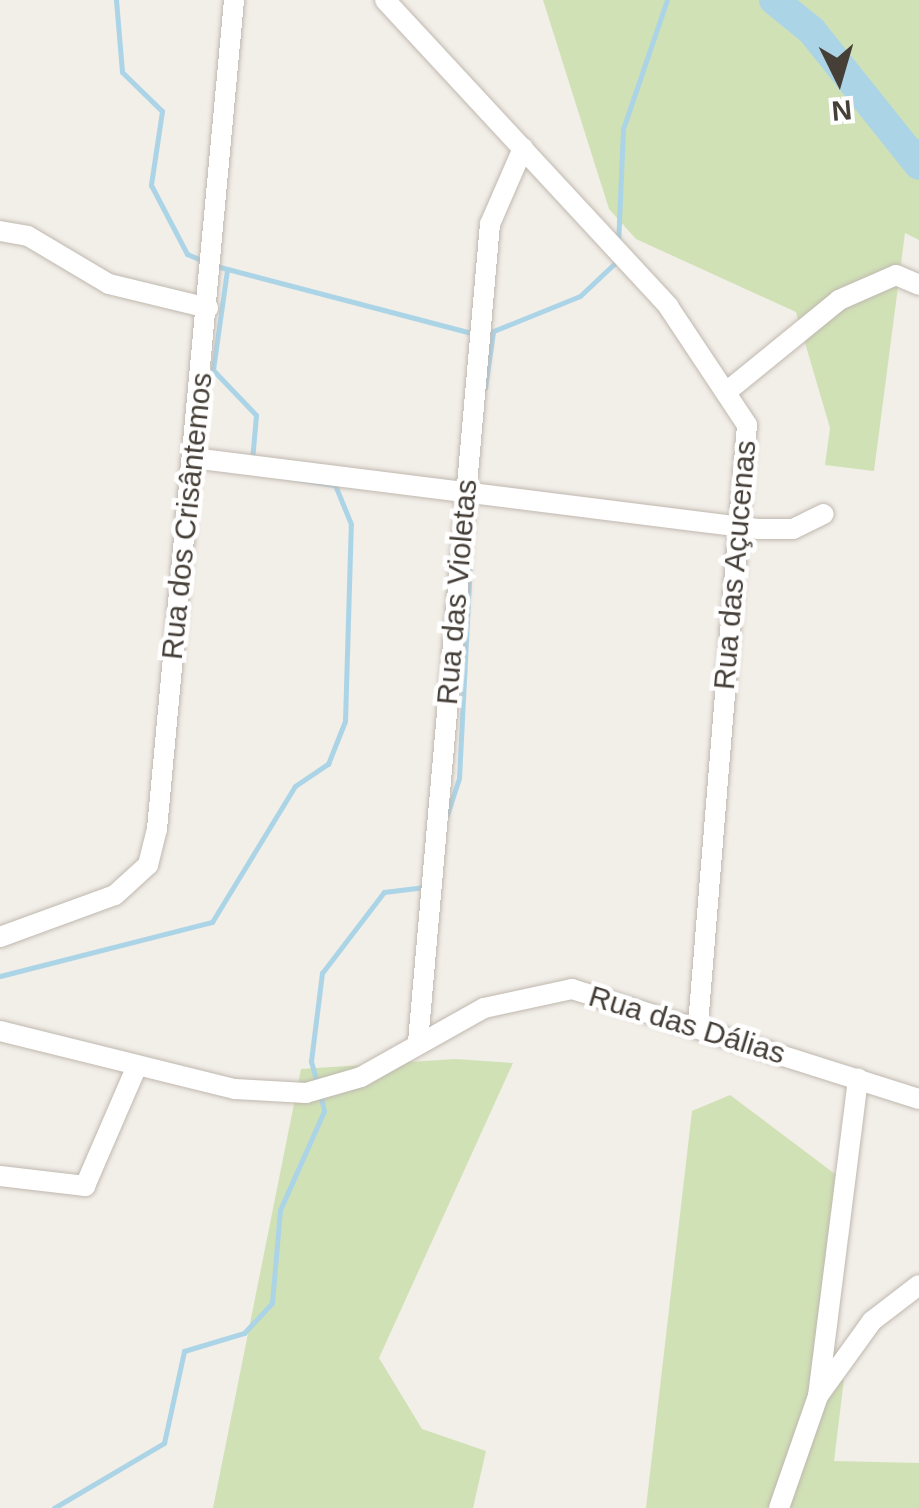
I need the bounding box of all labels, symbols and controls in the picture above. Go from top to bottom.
north arrow [789,30,889,130]
text: N [830,94,853,127]
street label: Rua dos Crisântemos [154,371,220,661]
street label: Rua das Açucenas [706,438,764,692]
street label: Rua das Violetas [429,478,485,706]
street label: Rua das Dálias [584,978,790,1072]

